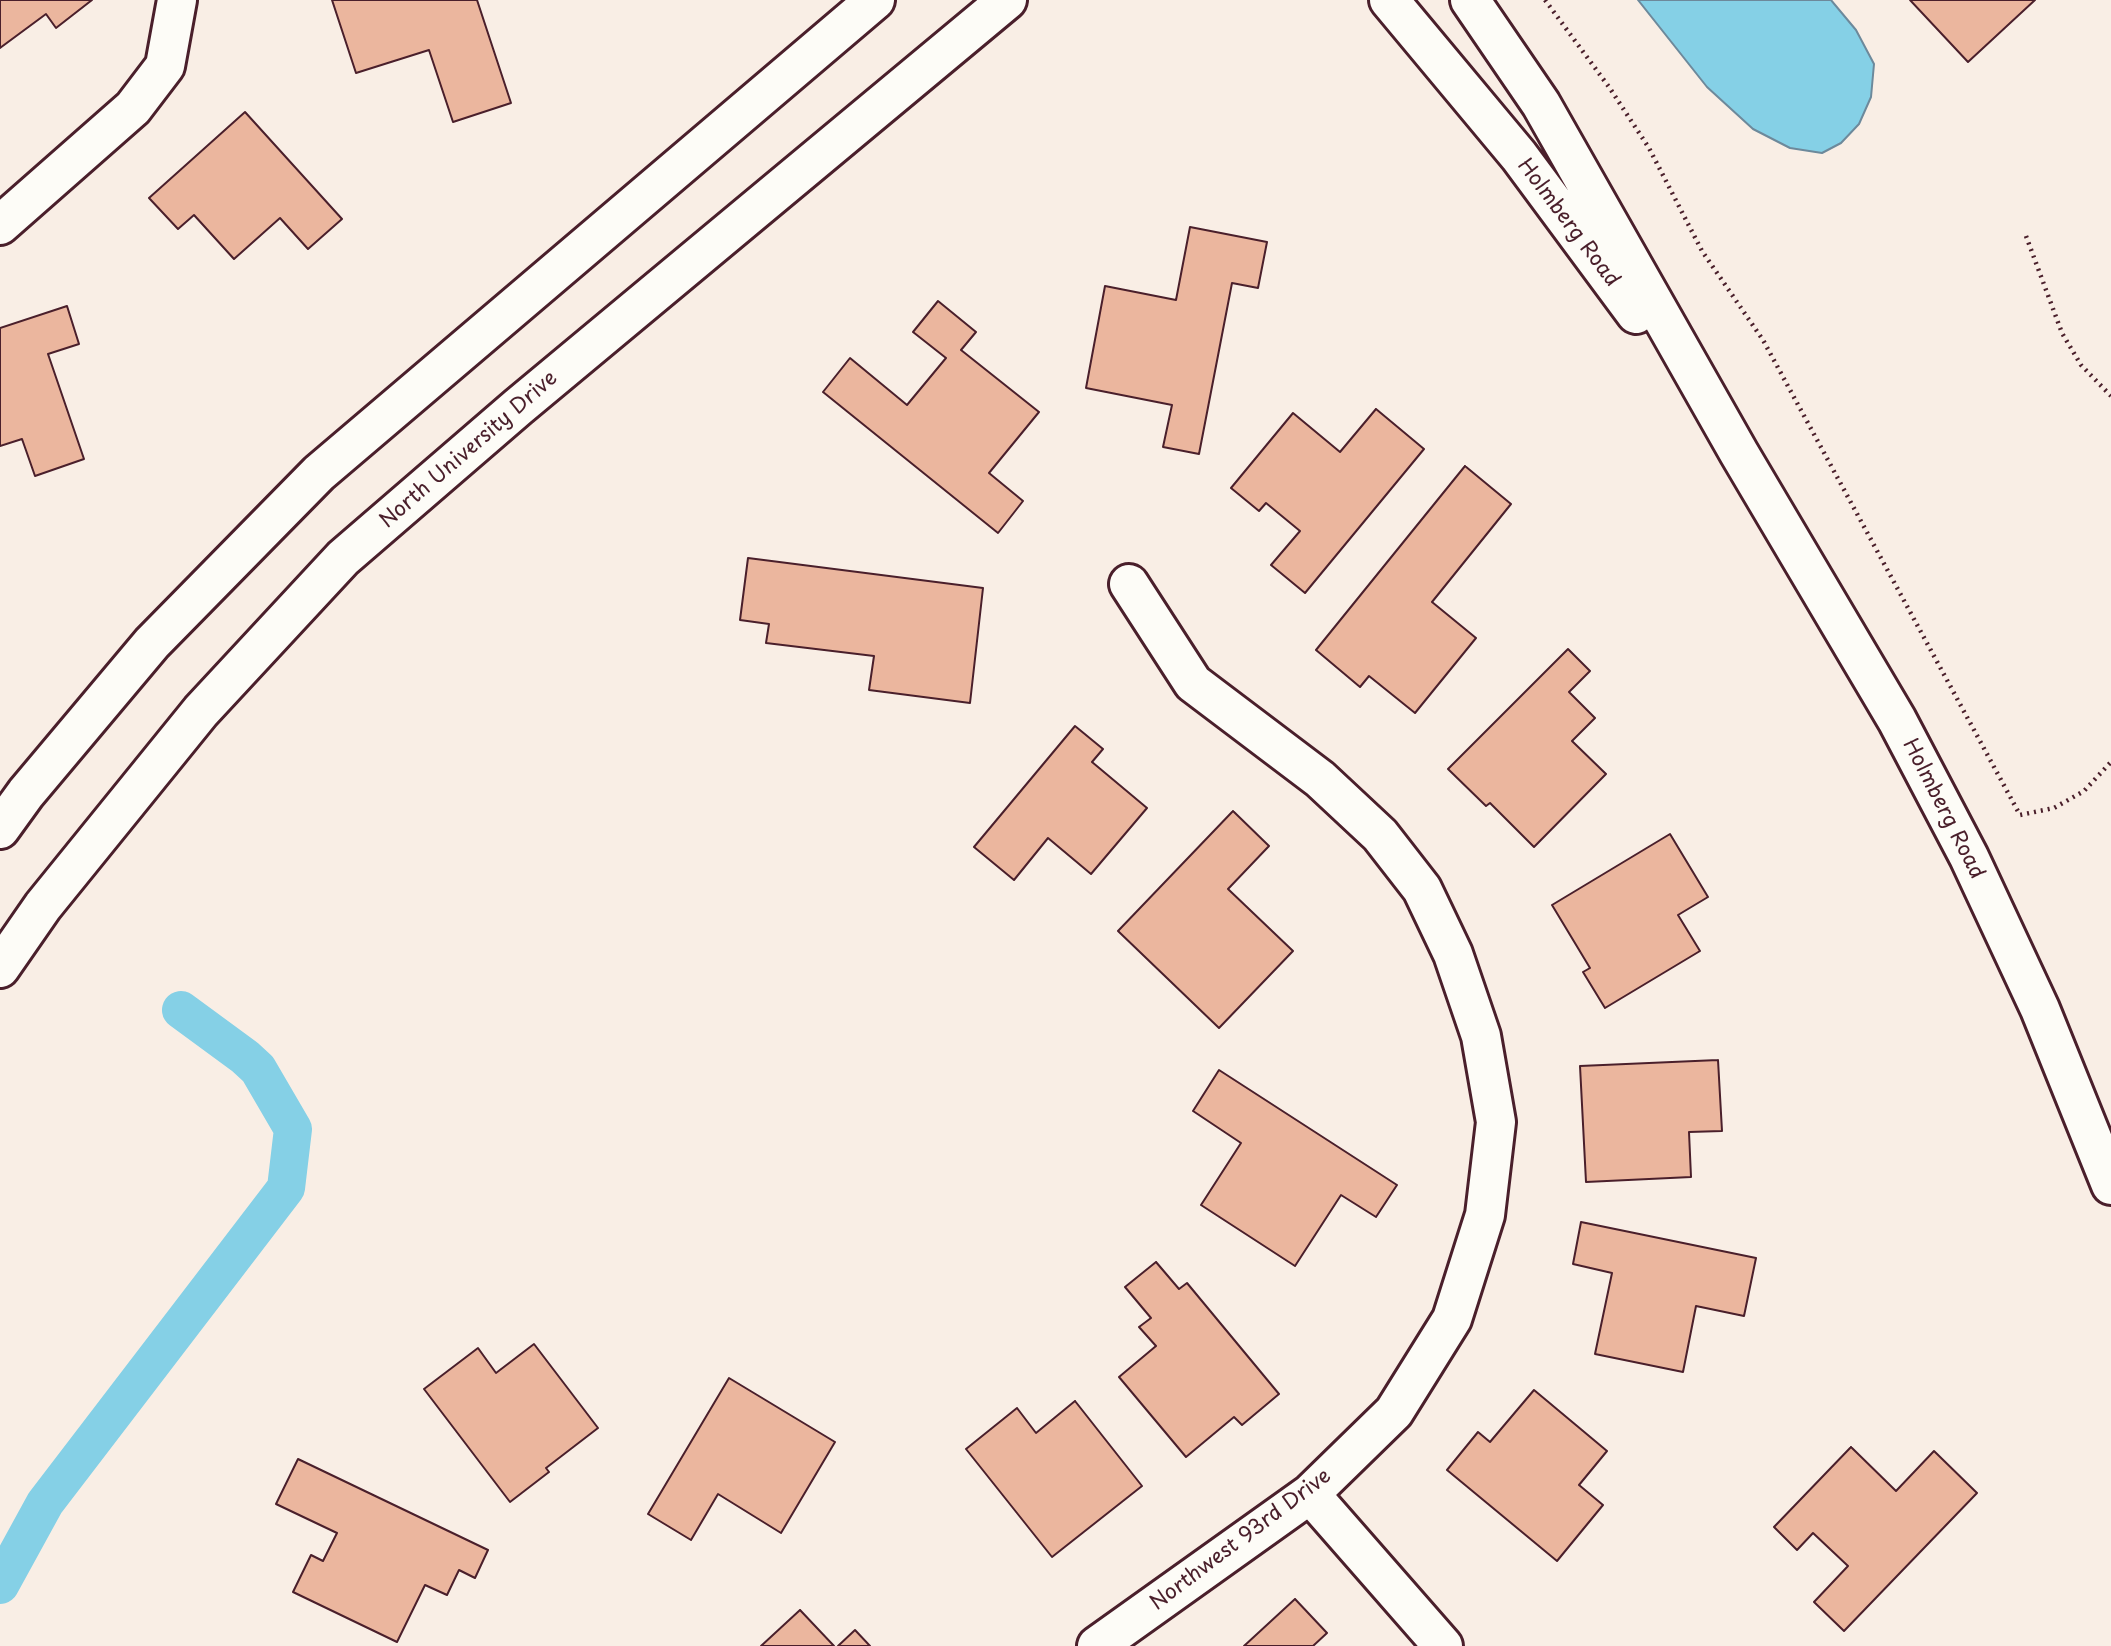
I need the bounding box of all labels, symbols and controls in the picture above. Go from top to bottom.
street label: Holmberg Road [1512,154,1624,292]
street label: North University Drive [375,366,563,534]
street label: Holmberg Road [1897,735,1989,883]
street label: Northwest 93rd Drive [1146,1464,1336,1616]

